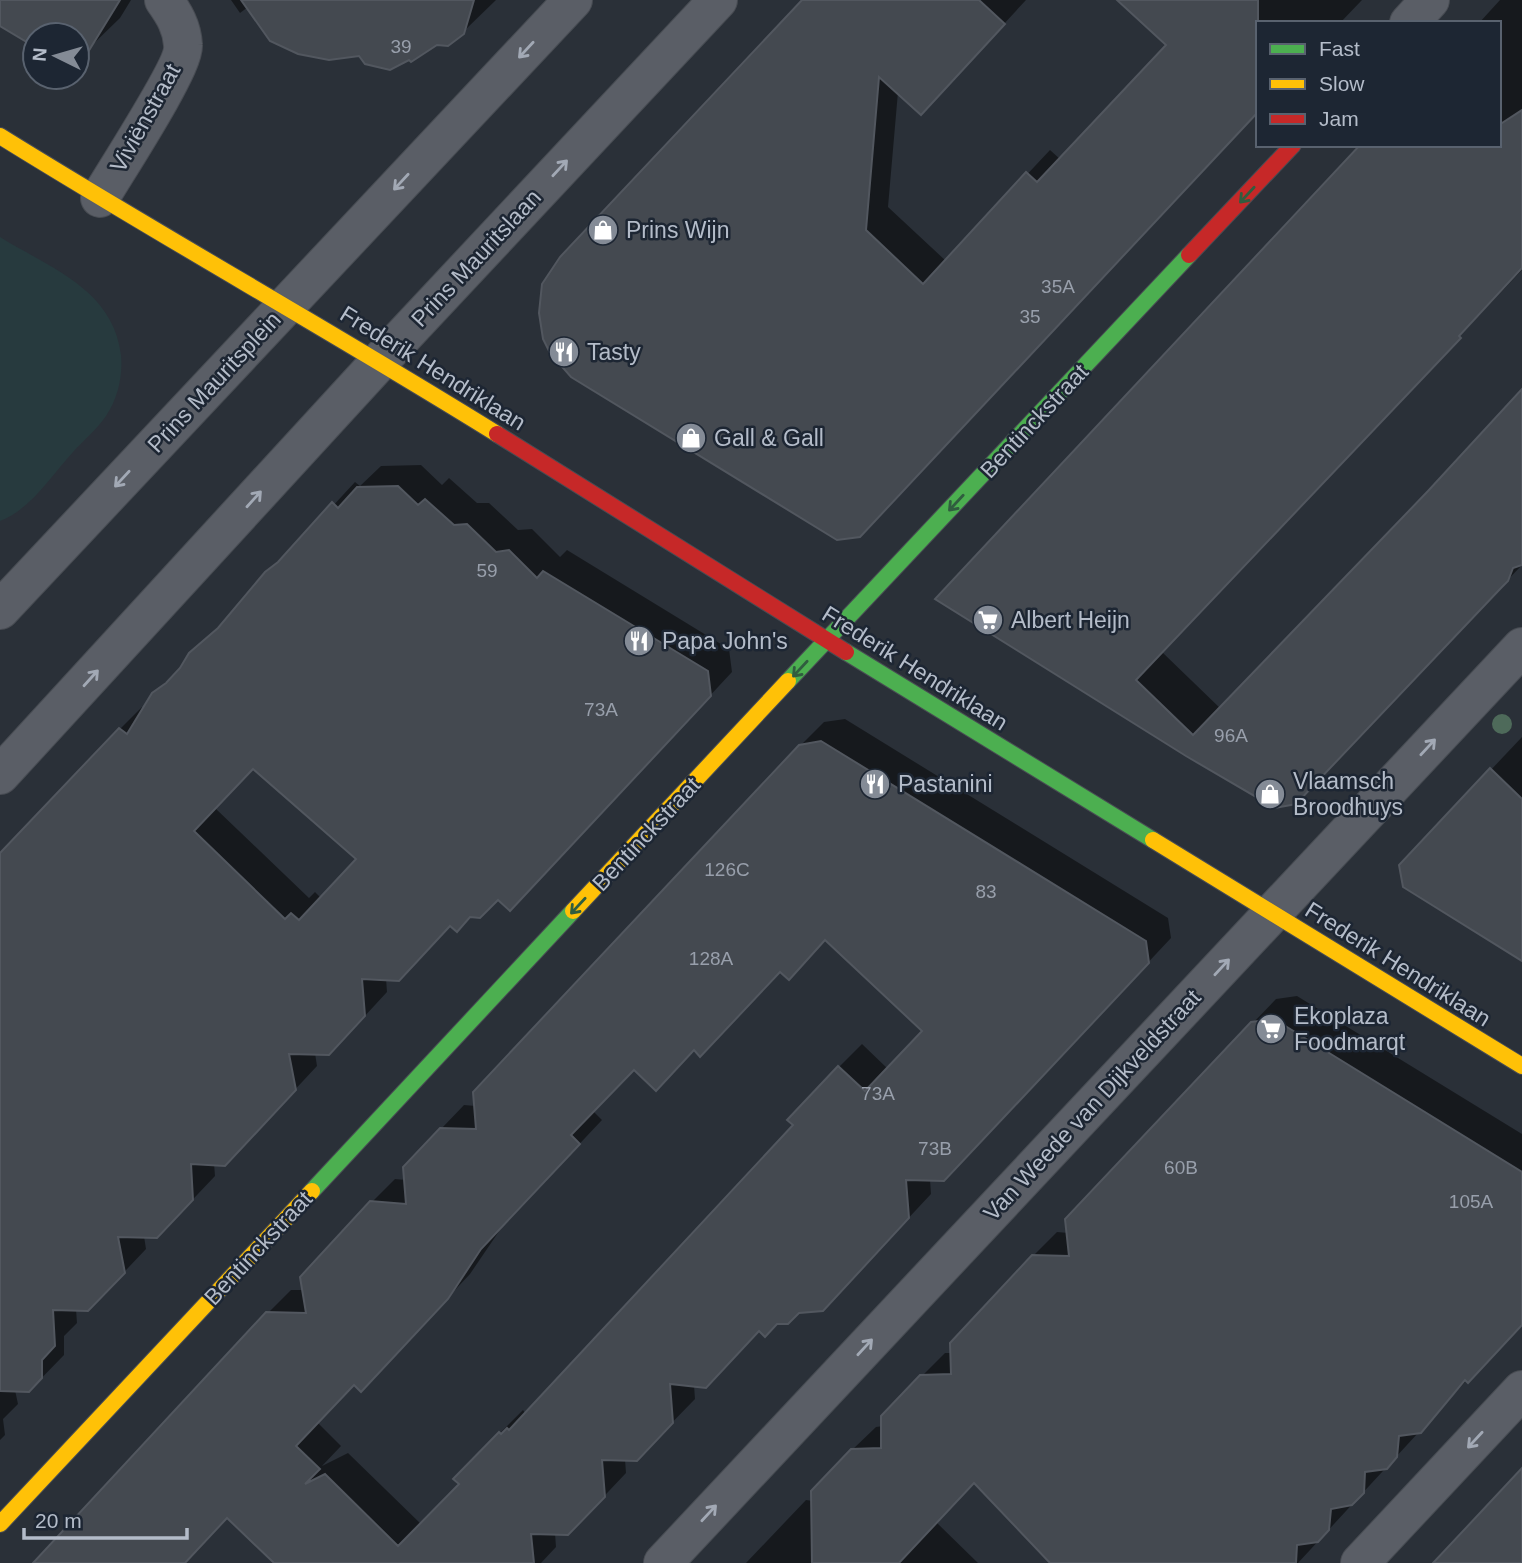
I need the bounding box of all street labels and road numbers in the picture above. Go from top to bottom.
street label: Viviënstraat [105,59,186,177]
street label: Prins Mauritslaan [406,184,546,332]
street label: Frederik Hendriklaan [336,300,530,436]
street label: Prins Mauritsplein [142,306,286,458]
street label: Bentinckstraat [975,358,1094,483]
street label: Frederik Hendriklaan [818,600,1012,736]
street label: Bentinckstraat [587,771,706,896]
street label: Frederik Hendriklaan [1301,896,1495,1032]
street label: Van Weede van Dijkveldstraat [978,984,1206,1226]
street label: Bentinckstraat [199,1185,318,1310]

